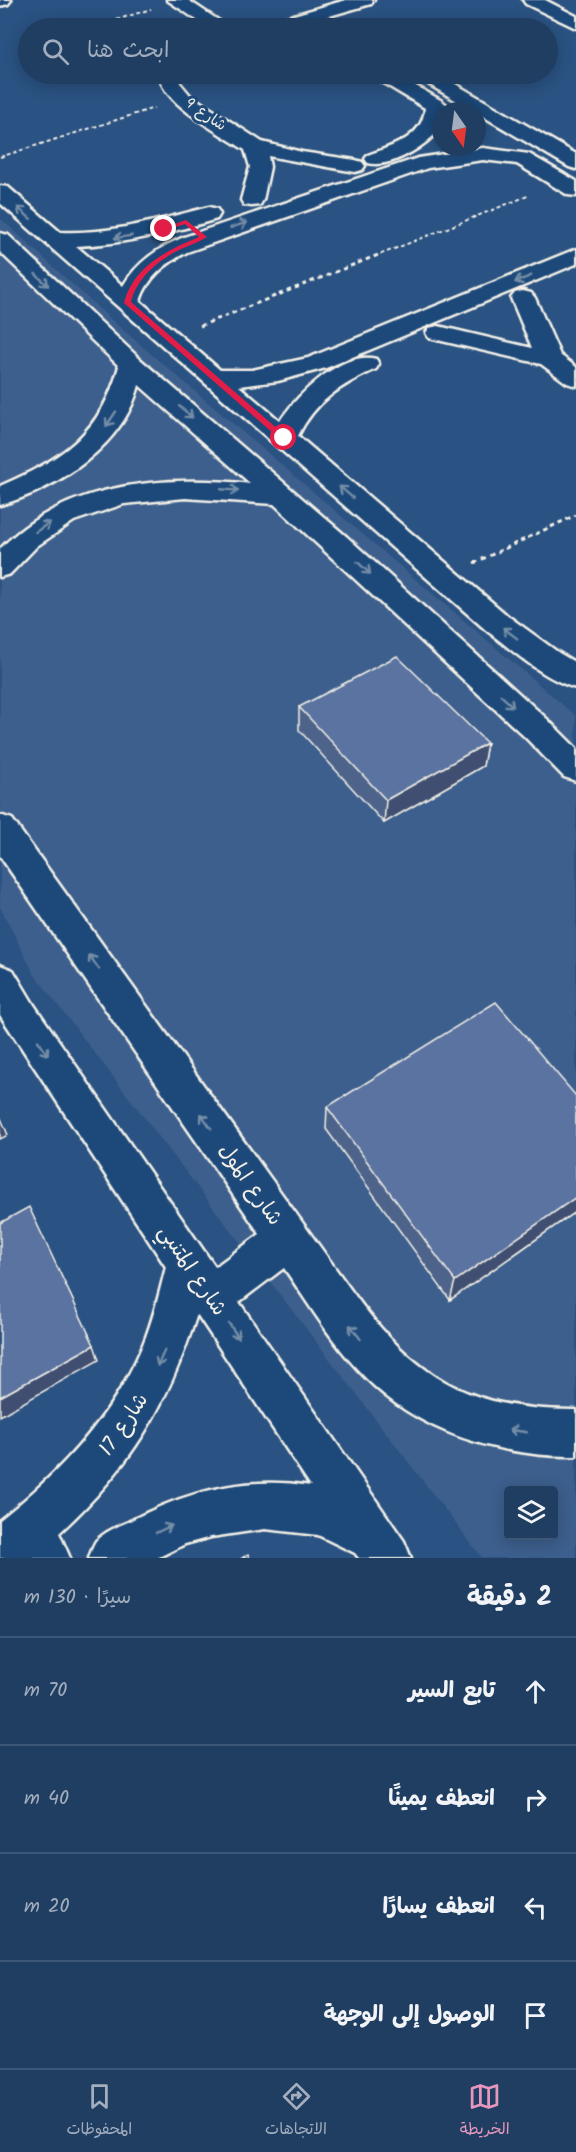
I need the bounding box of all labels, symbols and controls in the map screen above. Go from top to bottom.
search box [18,18,558,84]
text: ابحث هنا [87,34,169,69]
icon: search [39,35,72,68]
street label: شارع 9 [180,92,231,138]
north arrow [432,102,486,156]
one-way arrow [17,206,32,220]
route end [150,215,176,241]
one-way arrow [229,219,248,230]
one-way arrow [113,232,133,243]
one-way arrow [35,273,50,287]
one-way arrow [514,275,532,286]
one-way arrow [178,405,193,419]
one-way arrow [105,410,117,426]
route start [270,424,296,450]
one-way arrow [220,485,240,496]
one-way arrow [338,486,354,499]
one-way arrow [34,521,51,533]
one-way arrow [356,561,371,576]
one-way arrow [503,626,519,639]
one-way arrow [499,694,514,708]
one-way arrow [88,955,100,971]
one-way arrow [37,1039,49,1056]
one-way arrow [200,1114,212,1130]
street label: شارع المول [209,1137,290,1233]
street label: شارع المتنبي [148,1218,235,1324]
one-way arrow [228,1323,240,1339]
one-way arrow [349,1324,362,1340]
one-way arrow [154,1349,166,1367]
street label: شارع 17 [91,1387,158,1463]
one-way arrow [508,1425,528,1436]
map controls [504,1486,558,1540]
button: layers [504,1486,558,1540]
one-way arrow [155,1523,173,1534]
text: 2 دقيقة [467,1577,552,1619]
text: سيرًا · 130 m [24,1582,131,1614]
text: تابع السير [408,1674,495,1709]
text: 70 m [24,1675,67,1707]
icon: ahead [519,1675,552,1708]
text: انعطف يمينًا [388,1782,495,1817]
text: 40 m [24,1783,69,1815]
icon: right [519,1783,552,1816]
text: انعطف يسارًا [383,1890,495,1925]
text: 20 m [24,1891,70,1923]
icon: left [519,1891,552,1924]
text: الوصول إلى الوجهة [323,1998,495,2033]
icon: arrive [519,1999,552,2032]
tab: المحفوظات [66,2080,132,2143]
tab: الاتجاهات [265,2080,327,2143]
tab: الخريطة [460,2080,510,2143]

